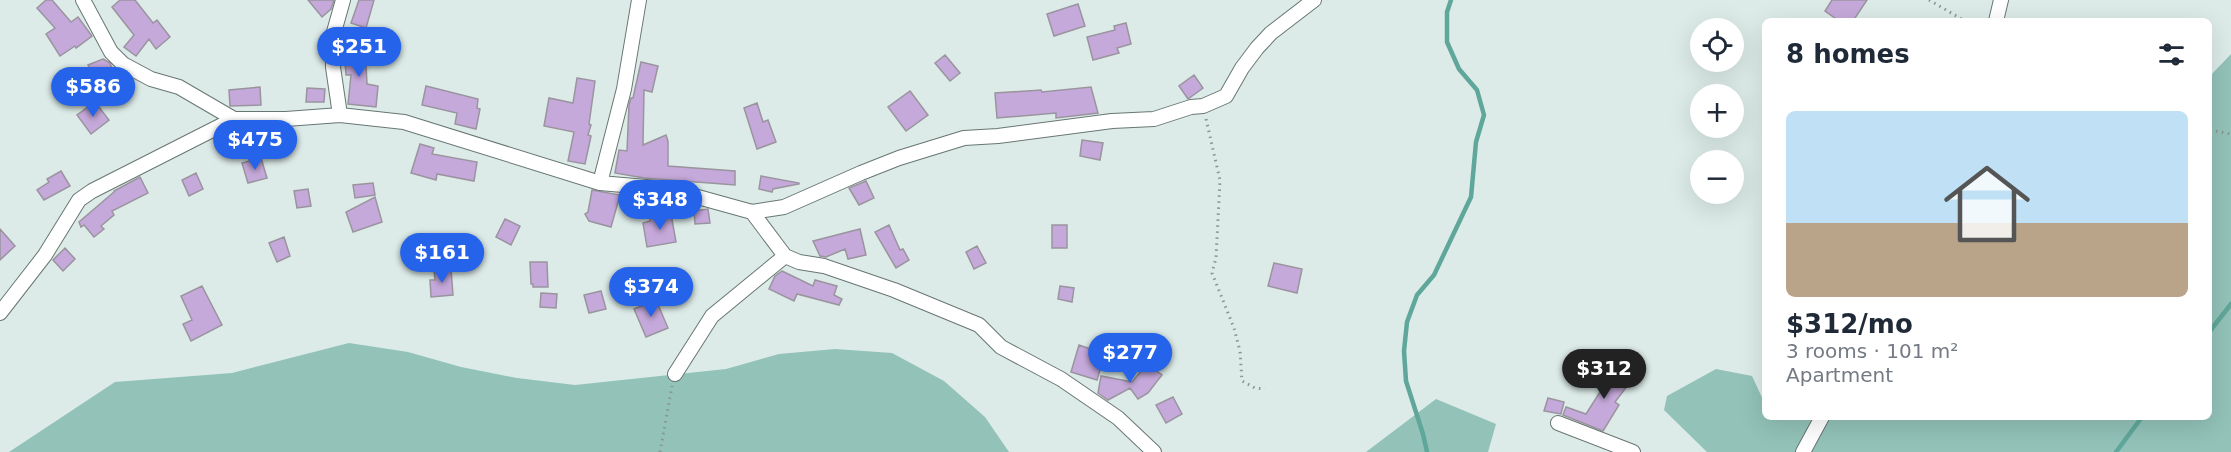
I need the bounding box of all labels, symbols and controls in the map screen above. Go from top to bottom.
map controls [1690,18,1744,204]
button: locate [1690,18,1744,72]
pin: $251 [323,27,395,78]
text: $251 [331,34,387,58]
icon: filters [2155,38,2188,71]
text: 8 homes [1786,39,1910,69]
pin: $586 [57,67,129,118]
text: $586 [65,74,121,98]
button: + [1690,84,1744,138]
pin: $475 [219,120,291,171]
text: $475 [227,127,283,151]
button: − [1690,150,1744,204]
icon: home [1933,150,2041,258]
pin: $348 [624,180,696,231]
text: $348 [632,187,688,211]
pin: $161 [406,233,478,284]
text: $161 [414,240,470,264]
pin: $374 [615,267,687,318]
text: $374 [623,274,679,298]
text: $312/mo [1786,309,1913,339]
pin: $277 [1094,333,1166,384]
text: 3 rooms · 101 m² [1786,339,1958,363]
text: $277 [1102,340,1158,364]
pin: $312 [1568,349,1640,400]
text: $312 [1576,356,1632,380]
text: Apartment [1786,363,1893,387]

